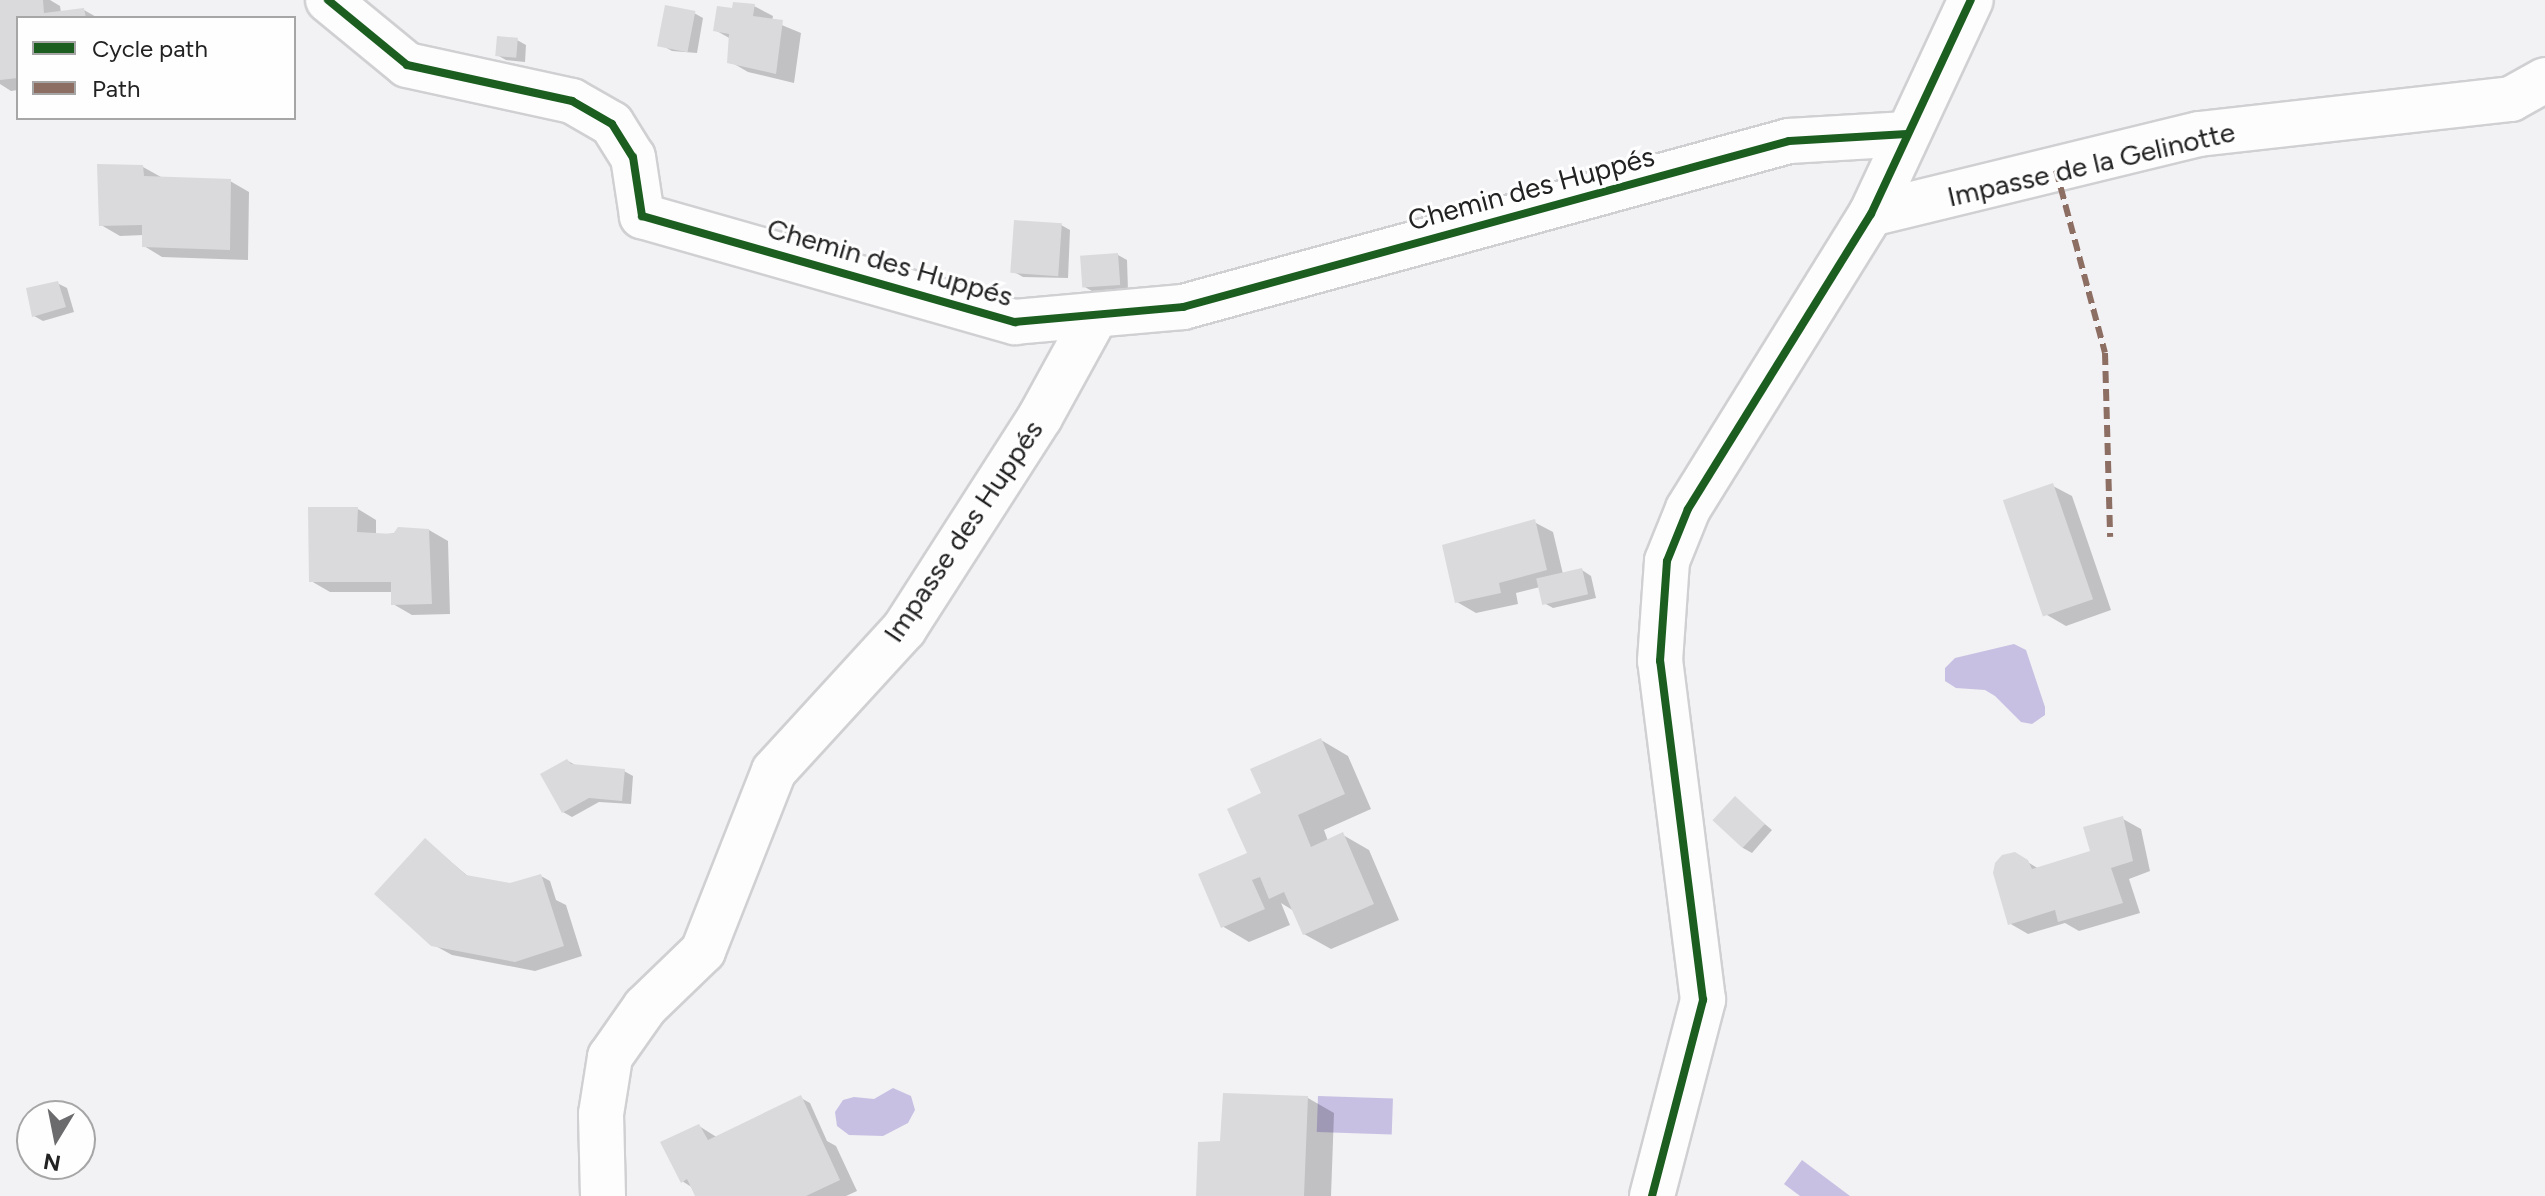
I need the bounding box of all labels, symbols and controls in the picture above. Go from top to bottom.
legend [16,16,296,120]
text: Cycle path [92,34,208,63]
text: Path [92,74,140,103]
street label: Impasse de la Gelinotte [1944,115,2238,213]
street label: Chemin des Huppés [1404,139,1658,237]
street label: Chemin des Huppés [763,211,1017,313]
street label: Impasse des Huppés [876,414,1050,648]
north arrow [16,1100,96,1180]
text: N [41,1147,63,1177]

